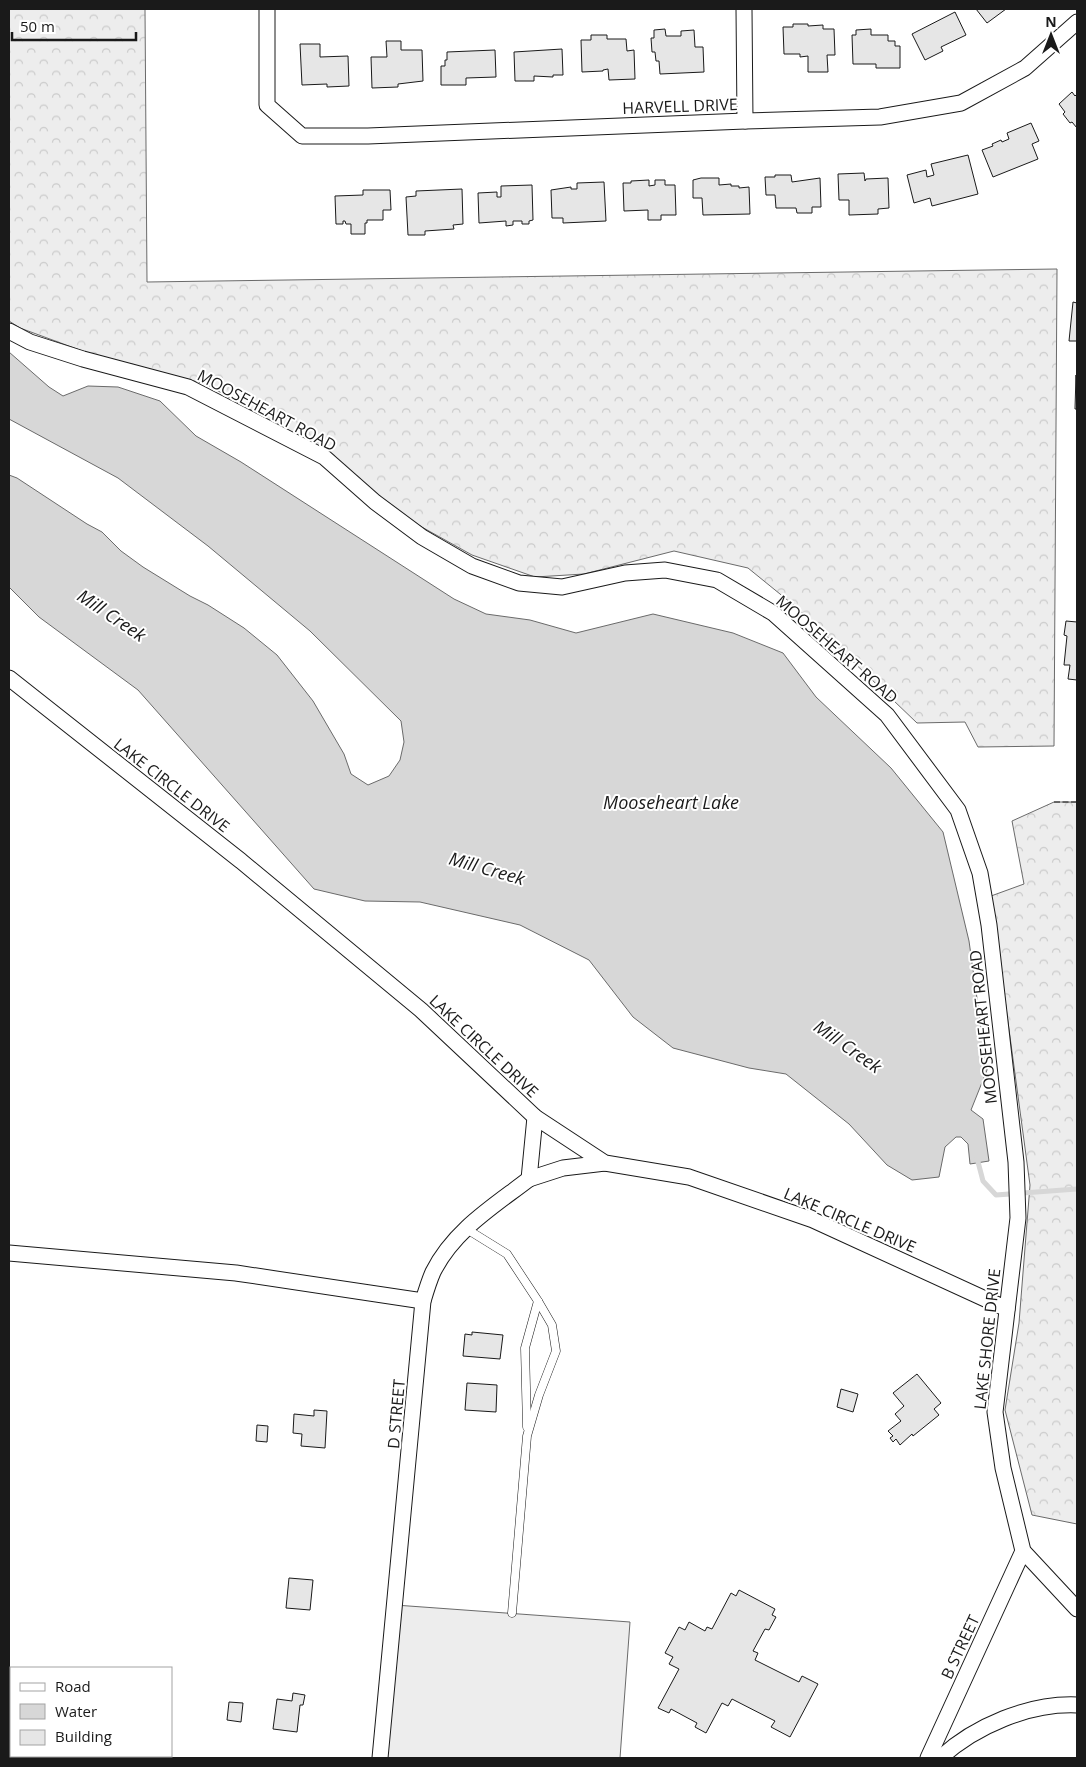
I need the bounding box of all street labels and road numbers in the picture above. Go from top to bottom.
street label: HARVELL DRIVE [622,93,738,119]
street label: MOOSEHEART ROAD [194,364,340,456]
street label: MOOSEHEART ROAD [771,590,903,708]
street label: LAKE CIRCLE DRIVE [109,733,235,837]
street label: MOOSEHEART ROAD [964,949,1002,1105]
street label: LAKE CIRCLE DRIVE [425,990,543,1102]
street label: LAKE CIRCLE DRIVE [781,1182,919,1258]
street label: LAKE SHORE DRIVE [969,1267,1005,1411]
street label: D STREET [382,1378,410,1450]
street label: B STREET [936,1611,985,1683]

